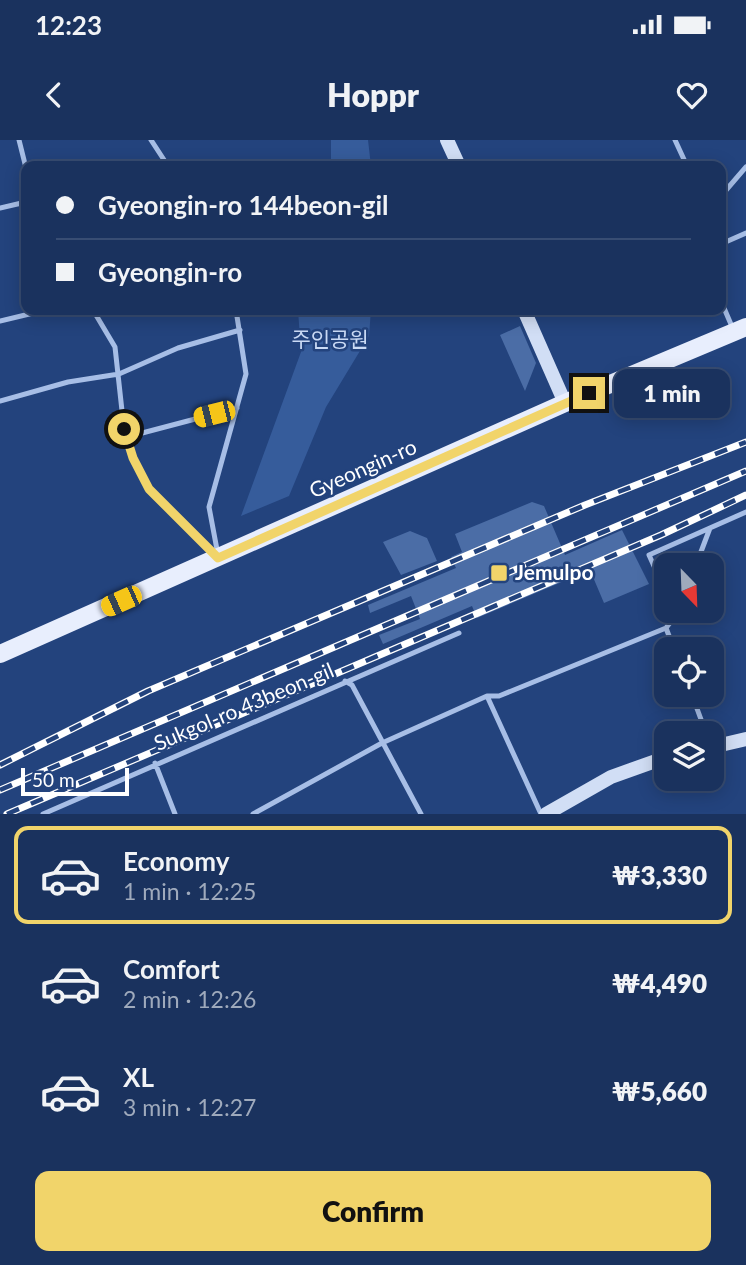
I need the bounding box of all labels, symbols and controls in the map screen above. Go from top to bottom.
text: 12:23 [35,9,102,41]
text: Hoppr [327,75,419,114]
icon: back [35,76,73,114]
icon: heart [673,76,711,114]
text: Gyeongin-ro 144beon-gil [98,189,388,221]
text: Gyeongin-ro [98,256,242,288]
park label: 주인공원 [291,326,369,351]
callout: 1 min [614,369,729,418]
route end [573,377,605,409]
text: 1 min [643,379,701,407]
car [192,399,237,429]
route start [108,413,140,445]
street label: Gyeongin-ro [305,433,420,502]
north arrow [654,553,724,623]
map controls [654,553,724,791]
place label: Jemulpo [515,559,594,584]
marker: Jemulpo [489,563,509,583]
car [98,583,145,619]
button: locate [654,637,724,707]
street label: Sukgol-ro 43beon-gil [150,656,337,755]
button: layers [654,721,724,791]
scale bar [21,764,130,796]
text: 50 m [32,768,75,791]
icon: car [39,844,102,907]
text: Economy [123,845,229,877]
text: ₩3,330 [612,859,707,891]
text: 1 min · 12:25 [123,877,256,905]
icon: car [39,952,102,1015]
text: Comfort [123,953,220,985]
text: ₩4,490 [612,967,707,999]
text: 2 min · 12:26 [123,985,256,1013]
icon: car [39,1060,102,1123]
text: XL [123,1061,154,1093]
text: ₩5,660 [612,1075,707,1107]
text: 3 min · 12:27 [123,1093,256,1121]
button: Confirm [35,1171,711,1251]

